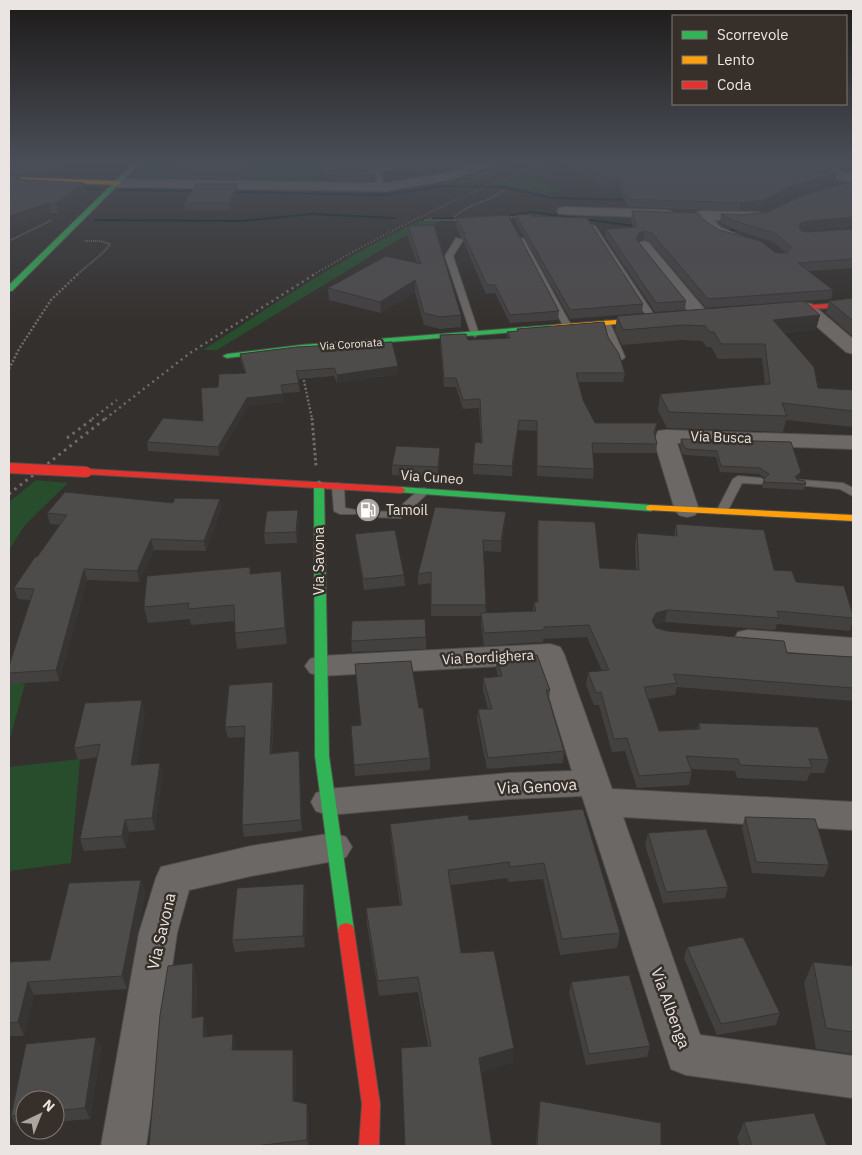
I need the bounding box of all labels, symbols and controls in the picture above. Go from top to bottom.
legend [672,15,847,105]
text: Scorrevole [717,25,789,44]
text: Lento [717,50,755,69]
text: Coda [717,75,751,94]
street label: Via Coronata [319,335,383,353]
street label: Via Busca [690,427,752,447]
street label: Via Cuneo [400,466,464,488]
fuel station icon: Tamoil [355,497,381,523]
place label: Tamoil [386,501,428,519]
street label: Via Savona [310,526,328,595]
street label: Via Bordighera [442,646,535,668]
street label: Via Genova [496,774,578,798]
street label: Via Savona [142,890,180,971]
street label: Via Albenga [647,965,695,1052]
north arrow [15,1090,65,1140]
text: N [39,1095,59,1116]

